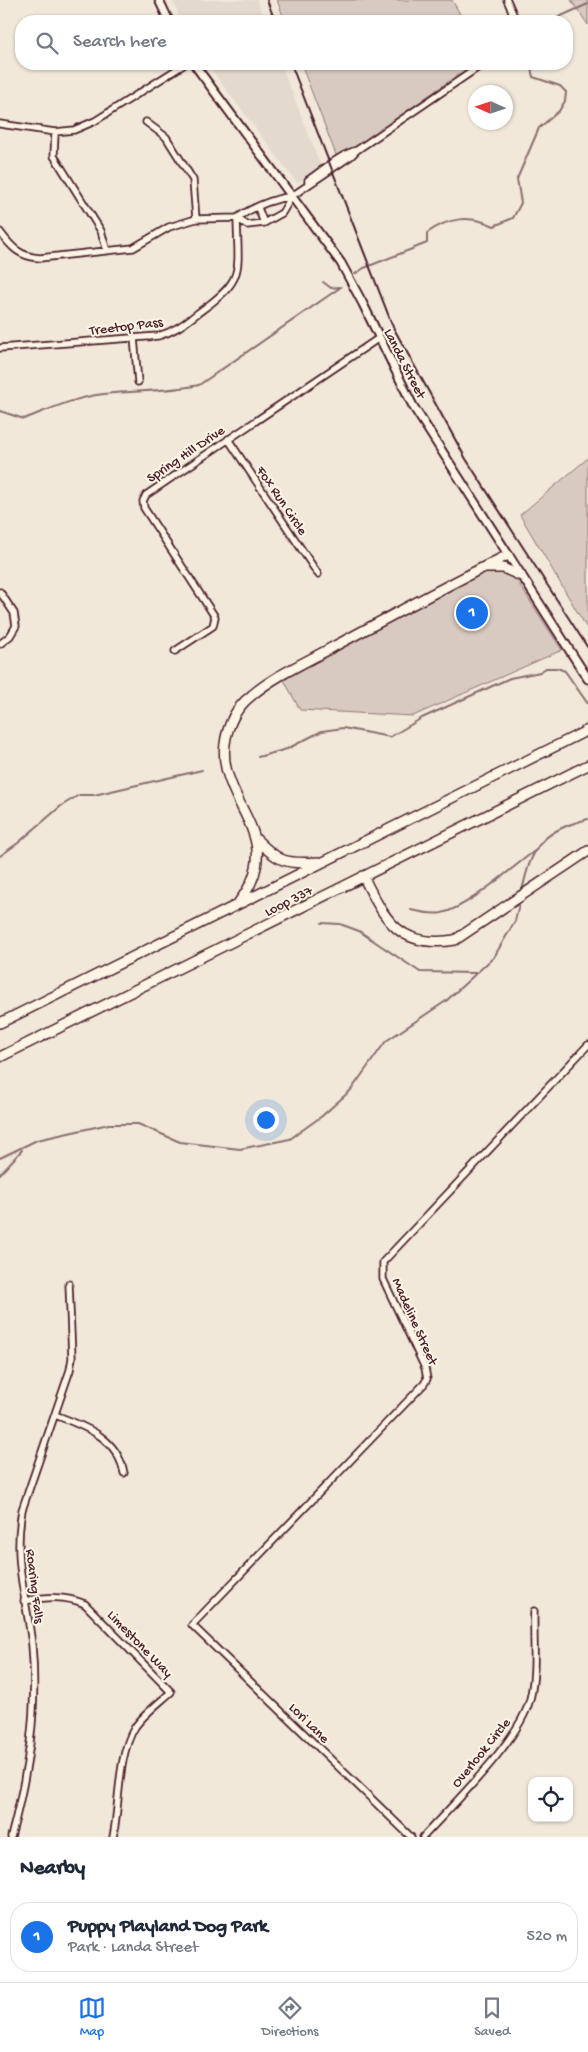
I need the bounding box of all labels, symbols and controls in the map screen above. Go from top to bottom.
search box [15,15,573,70]
icon: search [33,29,61,57]
text: Search here [73,31,167,54]
north arrow [468,85,513,130]
street label: Treetop Pass [88,314,165,341]
street label: Landa Street [379,326,429,403]
street label: Spring Hill Drive [144,422,229,487]
street label: Fox Run Circle [251,463,311,540]
pin: 1 [456,594,488,632]
street label: Loop 337 [262,883,317,922]
your location [253,1107,279,1133]
street label: Madeline Street [387,1276,441,1369]
street label: Roaring Falls [21,1548,47,1625]
street label: Limestone Way [103,1607,176,1682]
street label: Lori Lane [284,1700,333,1748]
street label: Overlook Circle [449,1715,516,1792]
map controls [528,1777,573,1822]
button: locate [528,1777,573,1822]
text: Nearby [20,1857,85,1882]
text: Puppy Playland Dog Park [68,1916,268,1939]
text: 1 [34,1928,40,1947]
text: 520 m [527,1928,567,1947]
text: Park · Landa Street [68,1939,198,1958]
tab: Map [78,1994,106,2041]
tab: Directions [262,1994,319,2041]
tab: Saved [474,1994,510,2041]

